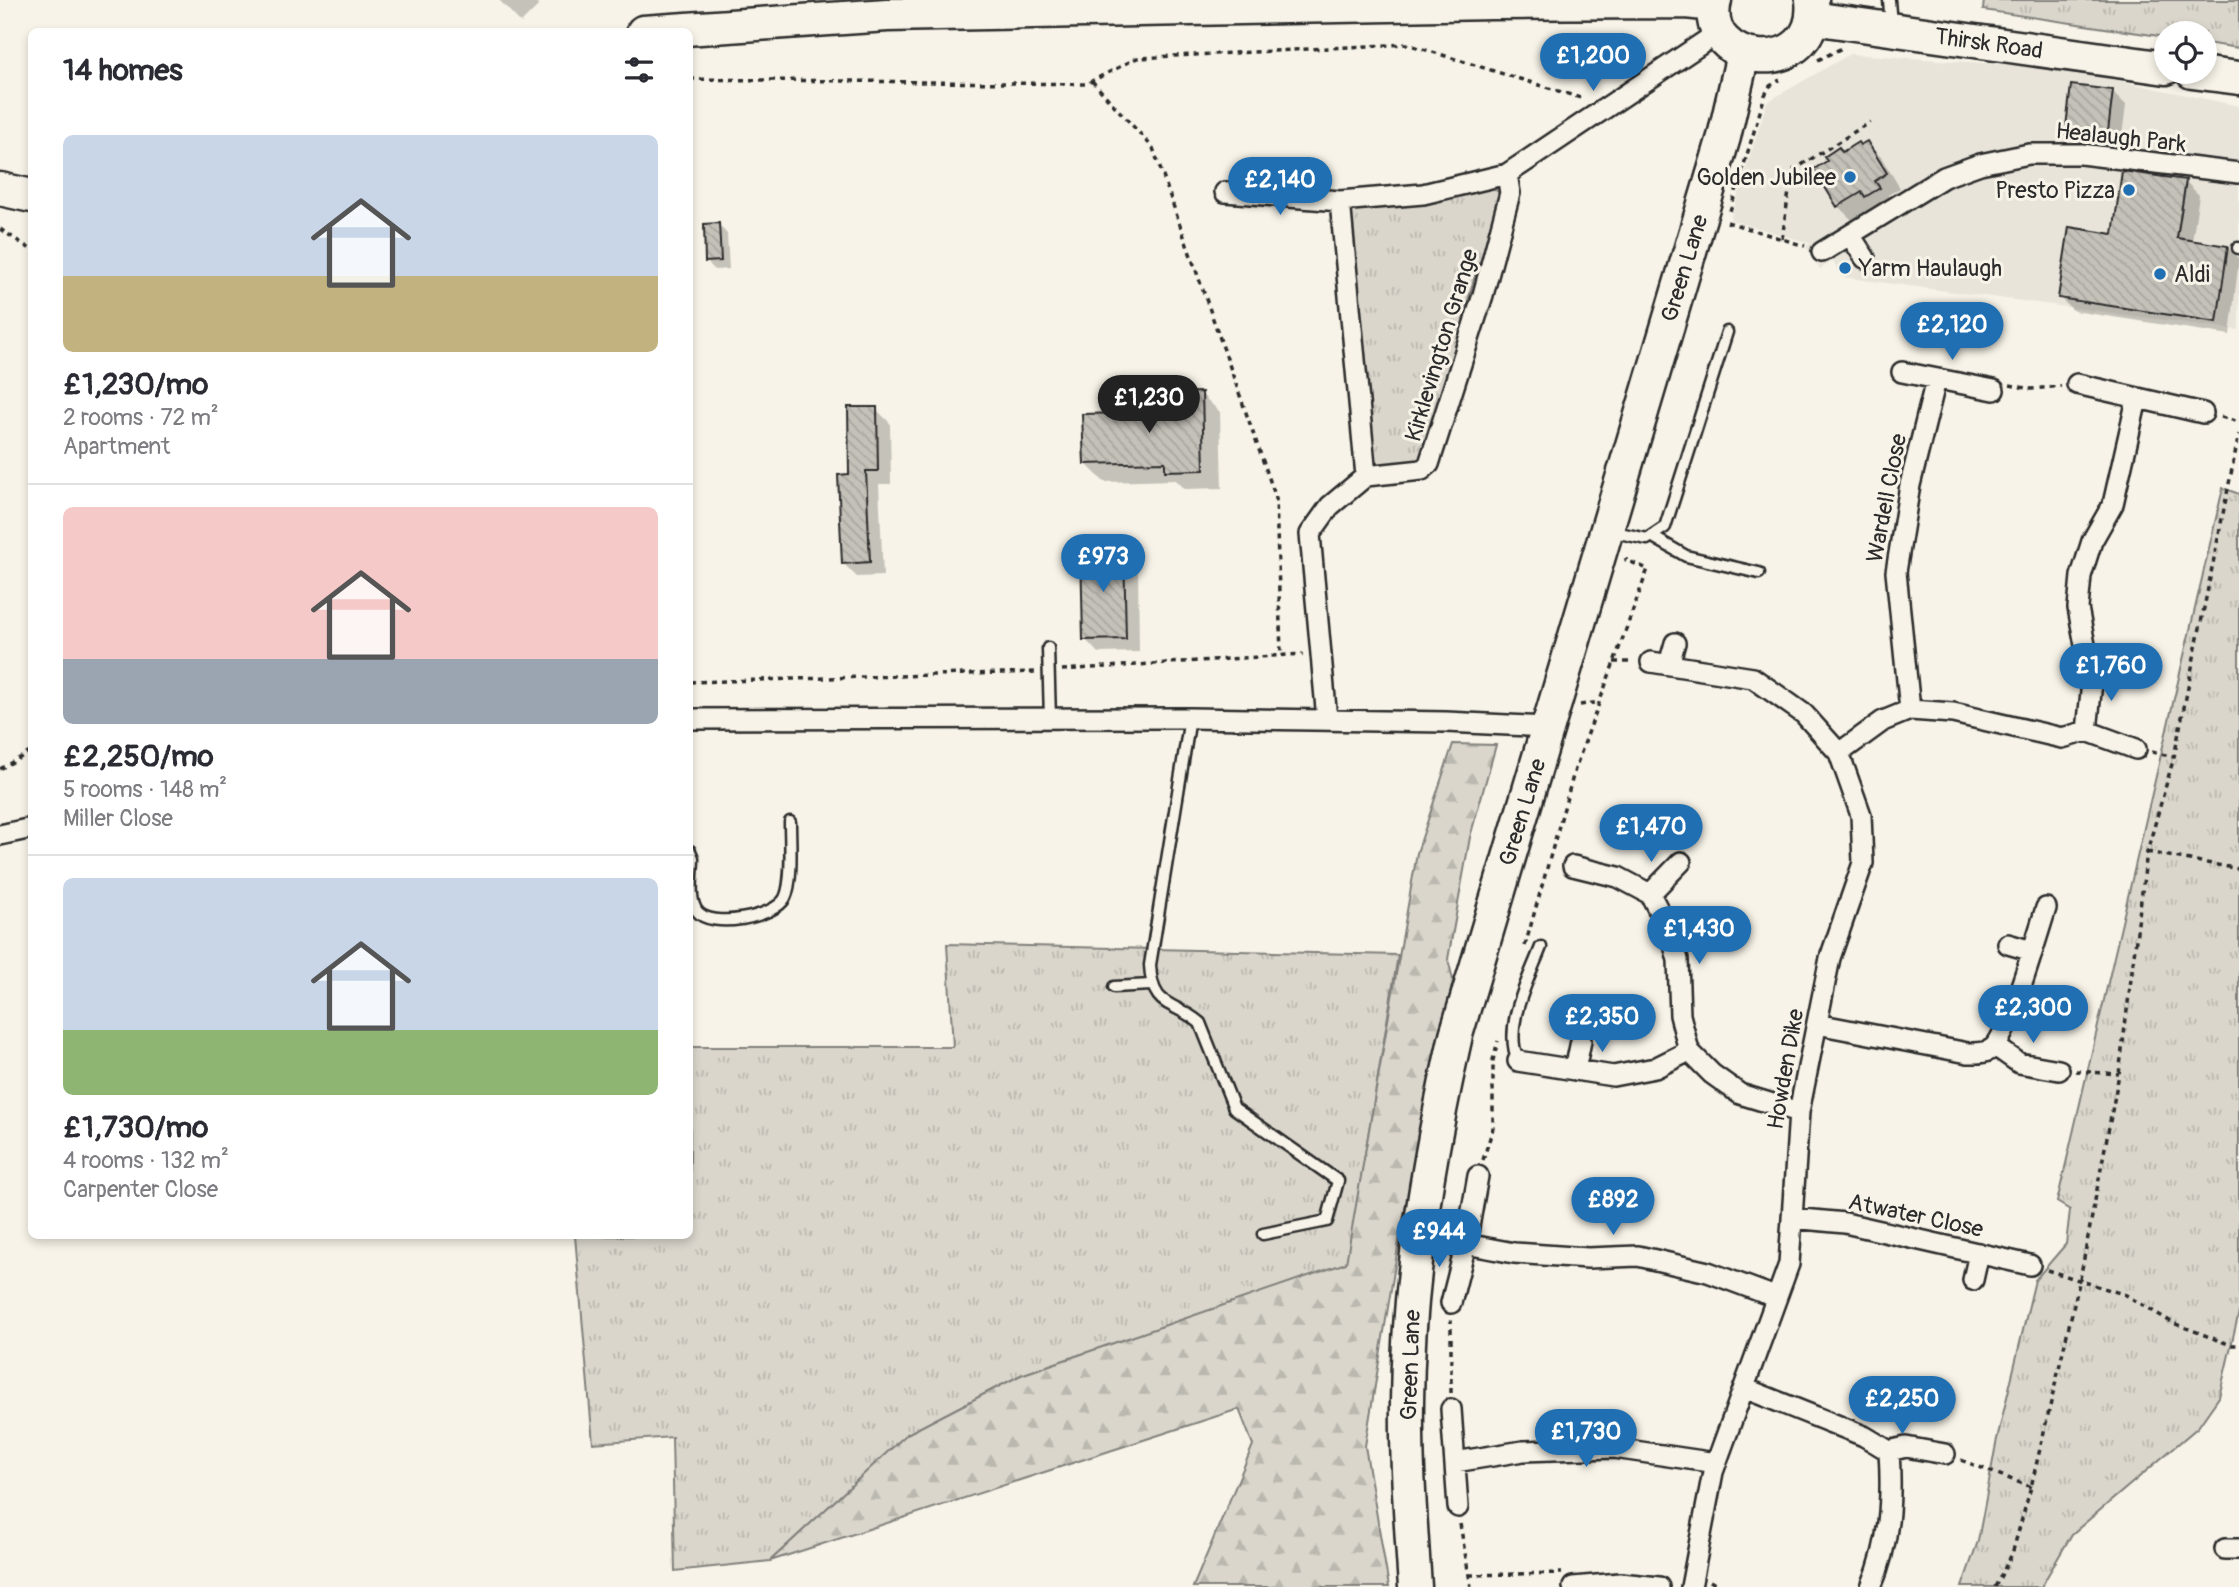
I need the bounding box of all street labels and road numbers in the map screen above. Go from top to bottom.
street label: Thirsk Road [1933,22,2045,65]
street label: Healaugh Park [2054,116,2188,159]
street label: Green Lane [1654,210,1715,325]
street label: Kirklevington Grange [1398,245,1485,445]
street label: Wardell Close [1860,431,1913,565]
street label: Green Lane [1492,754,1553,869]
street label: Howden Dike [1761,1006,1810,1132]
street label: Atwater Close [1846,1187,1987,1244]
street label: Green Lane [1394,1309,1427,1421]

